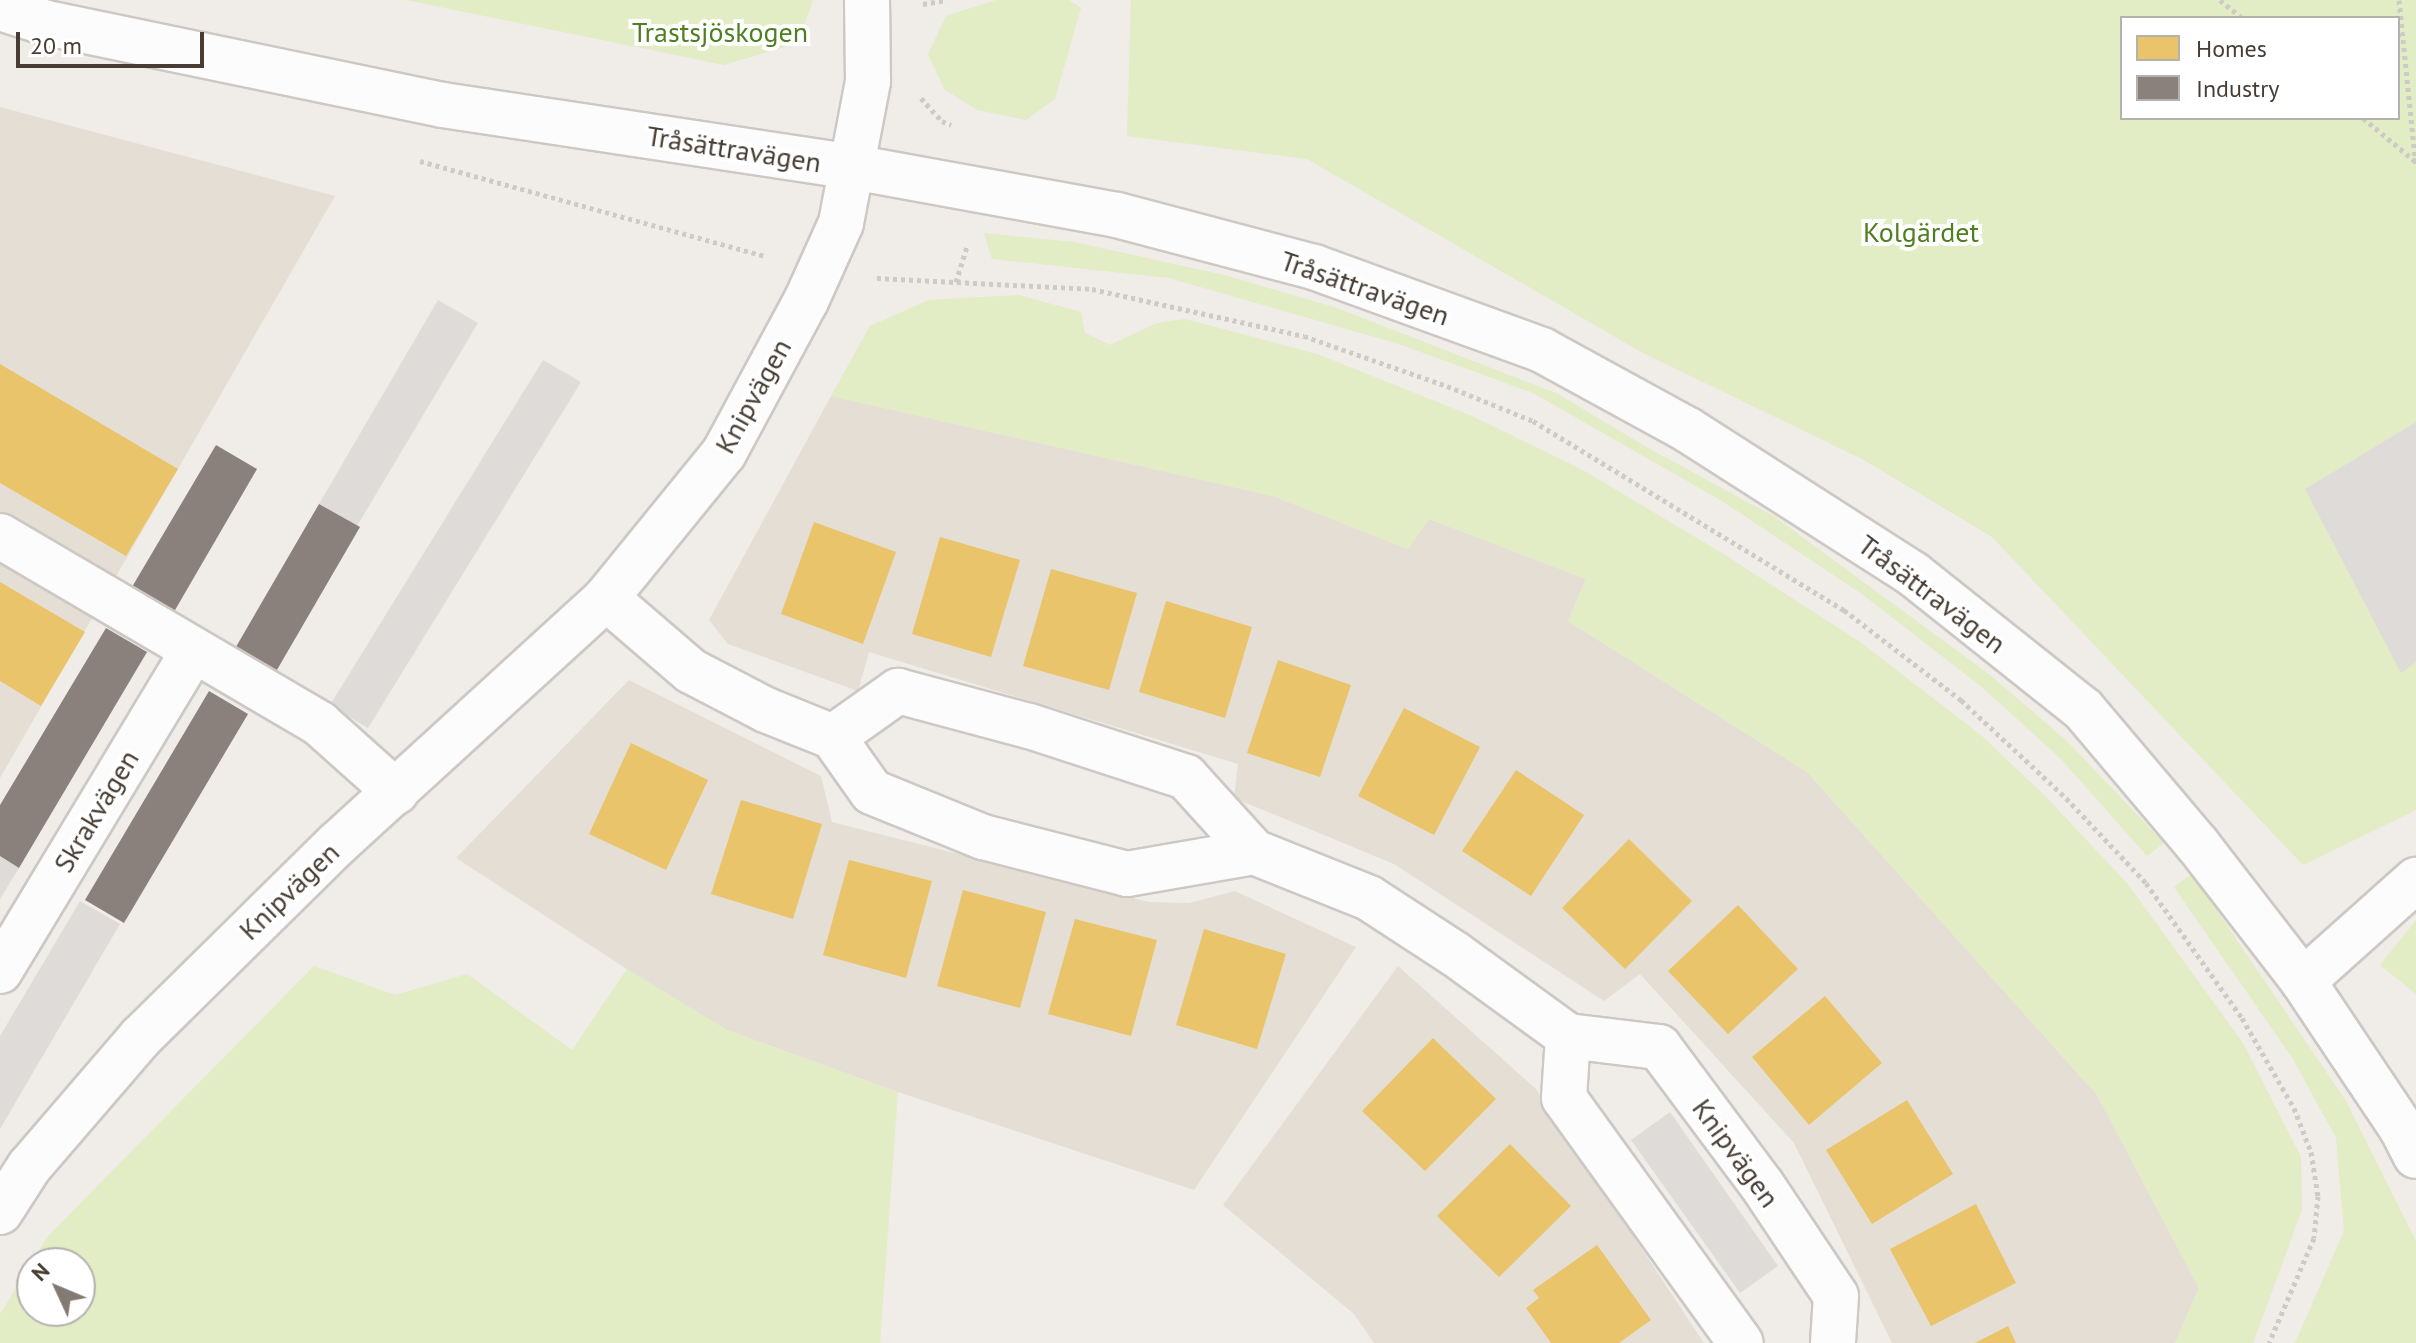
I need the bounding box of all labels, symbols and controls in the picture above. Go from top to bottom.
park label: Trastsjöskogen [632,15,808,49]
scale bar [20,16,208,66]
legend [2120,16,2400,120]
text: 20 m [30,30,82,61]
text: Homes [2196,33,2267,64]
text: Industry [2196,73,2280,104]
street label: Tråsättravägen [644,119,824,179]
park label: Kolgärdet [1863,215,1979,249]
street label: Tråsättravägen [1276,243,1454,333]
street label: Knipvägen [708,333,798,459]
street label: Tråsättravägen [1852,528,2012,660]
street label: Skrakvägen [46,744,146,878]
street label: Knipvägen [232,835,346,947]
street label: Knipvägen [1685,1092,1787,1214]
north arrow [16,1247,96,1327]
text: N [25,1257,55,1287]

